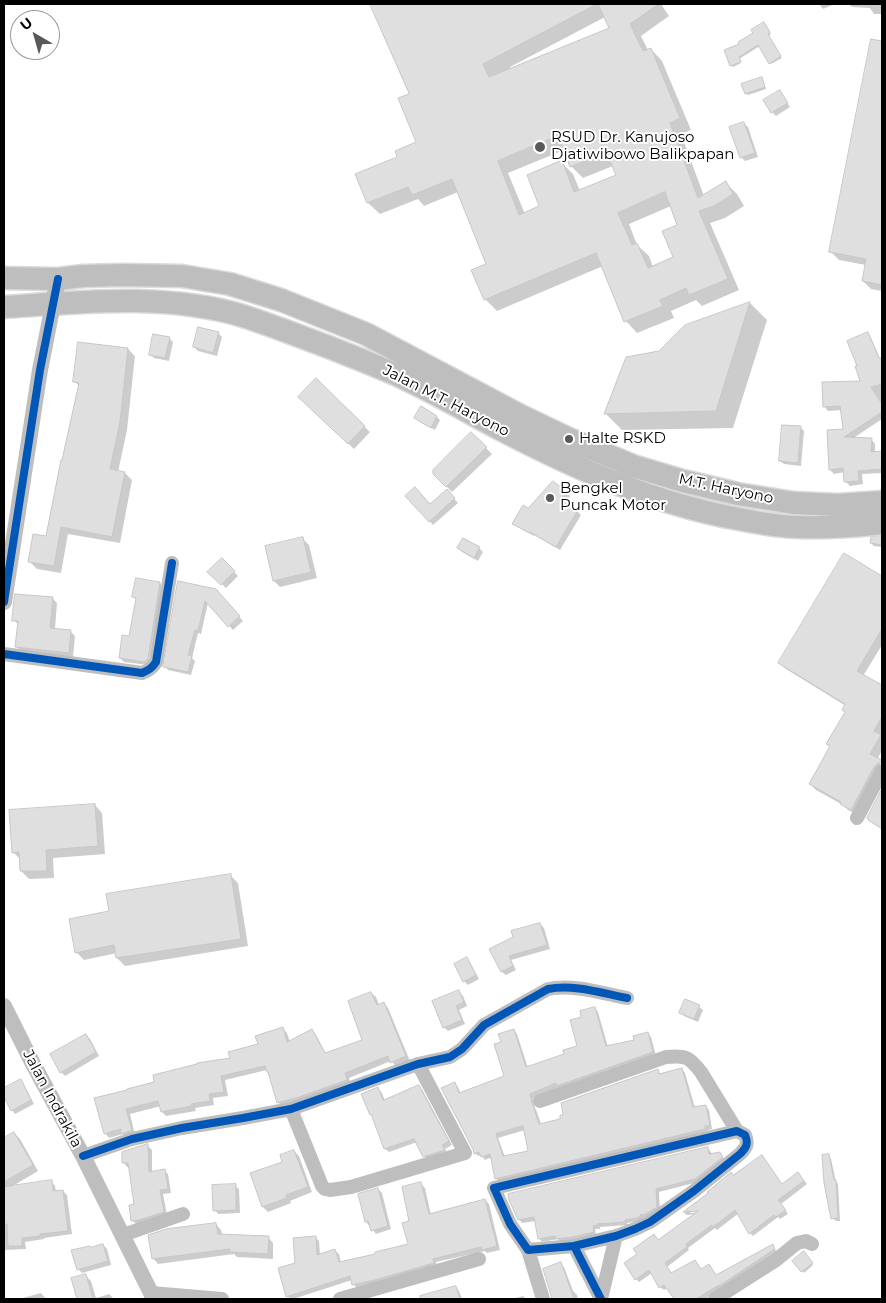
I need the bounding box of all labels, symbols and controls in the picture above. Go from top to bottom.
north arrow [10,10,60,60]
text: U [16,13,36,34]
place label: RSUD Dr. Kanujoso Djatiwibowo Balikpapan [551,129,735,164]
marker: RSUD Dr. Kanujoso Djatiwibowo Balikpapan [533,140,547,154]
street label: Jalan M.T. Haryono [380,361,512,441]
place label: Halte RSKD [579,430,666,448]
marker: Halte RSKD [563,433,575,445]
street label: M.T. Haryono [677,470,775,508]
place label: Bengkel Puncak Motor [560,480,666,515]
marker: Bengkel Puncak Motor [544,492,556,504]
street label: Jalan Indrakila [19,1047,85,1151]

